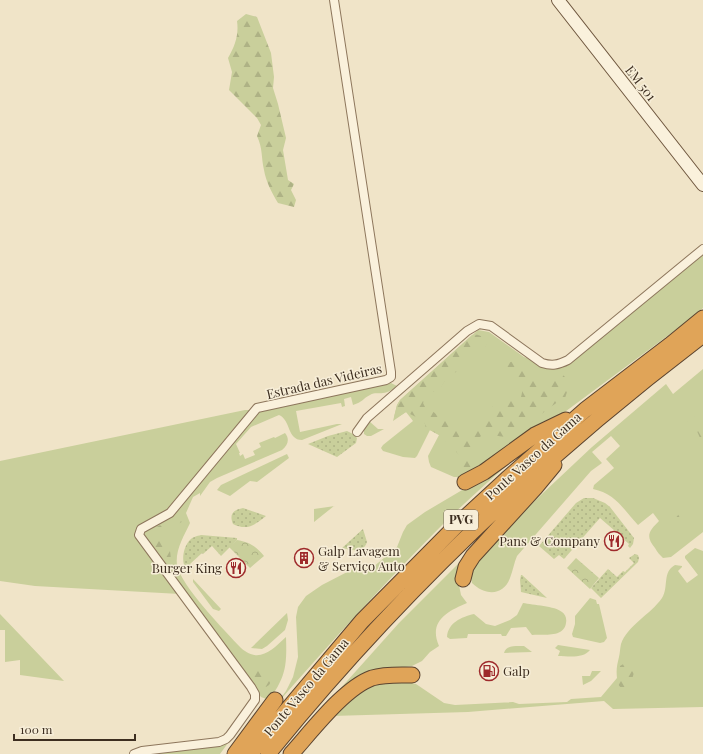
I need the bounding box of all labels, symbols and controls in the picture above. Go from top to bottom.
street label: EM 501 [622,62,661,104]
street label: Estrada das Videiras [264,359,383,402]
street label: Ponte Vasco da Gama [481,408,585,503]
road number: PVG [444,510,478,530]
restaurant icon: Pans & Company [603,530,625,552]
place label: Pans & Company [499,532,600,549]
place label: Galp Lavagem & Serviço Auto [318,542,405,574]
building icon: Galp Lavagem & Serviço Auto [293,547,315,569]
restaurant icon: Burger King [225,557,247,579]
place label: Burger King [152,559,222,576]
street label: Ponte Vasco da Gama [259,634,352,739]
fuel station icon: Galp [478,660,500,682]
place label: Galp [503,662,530,679]
scale bar [14,716,135,742]
text: 100 m [20,721,53,737]

